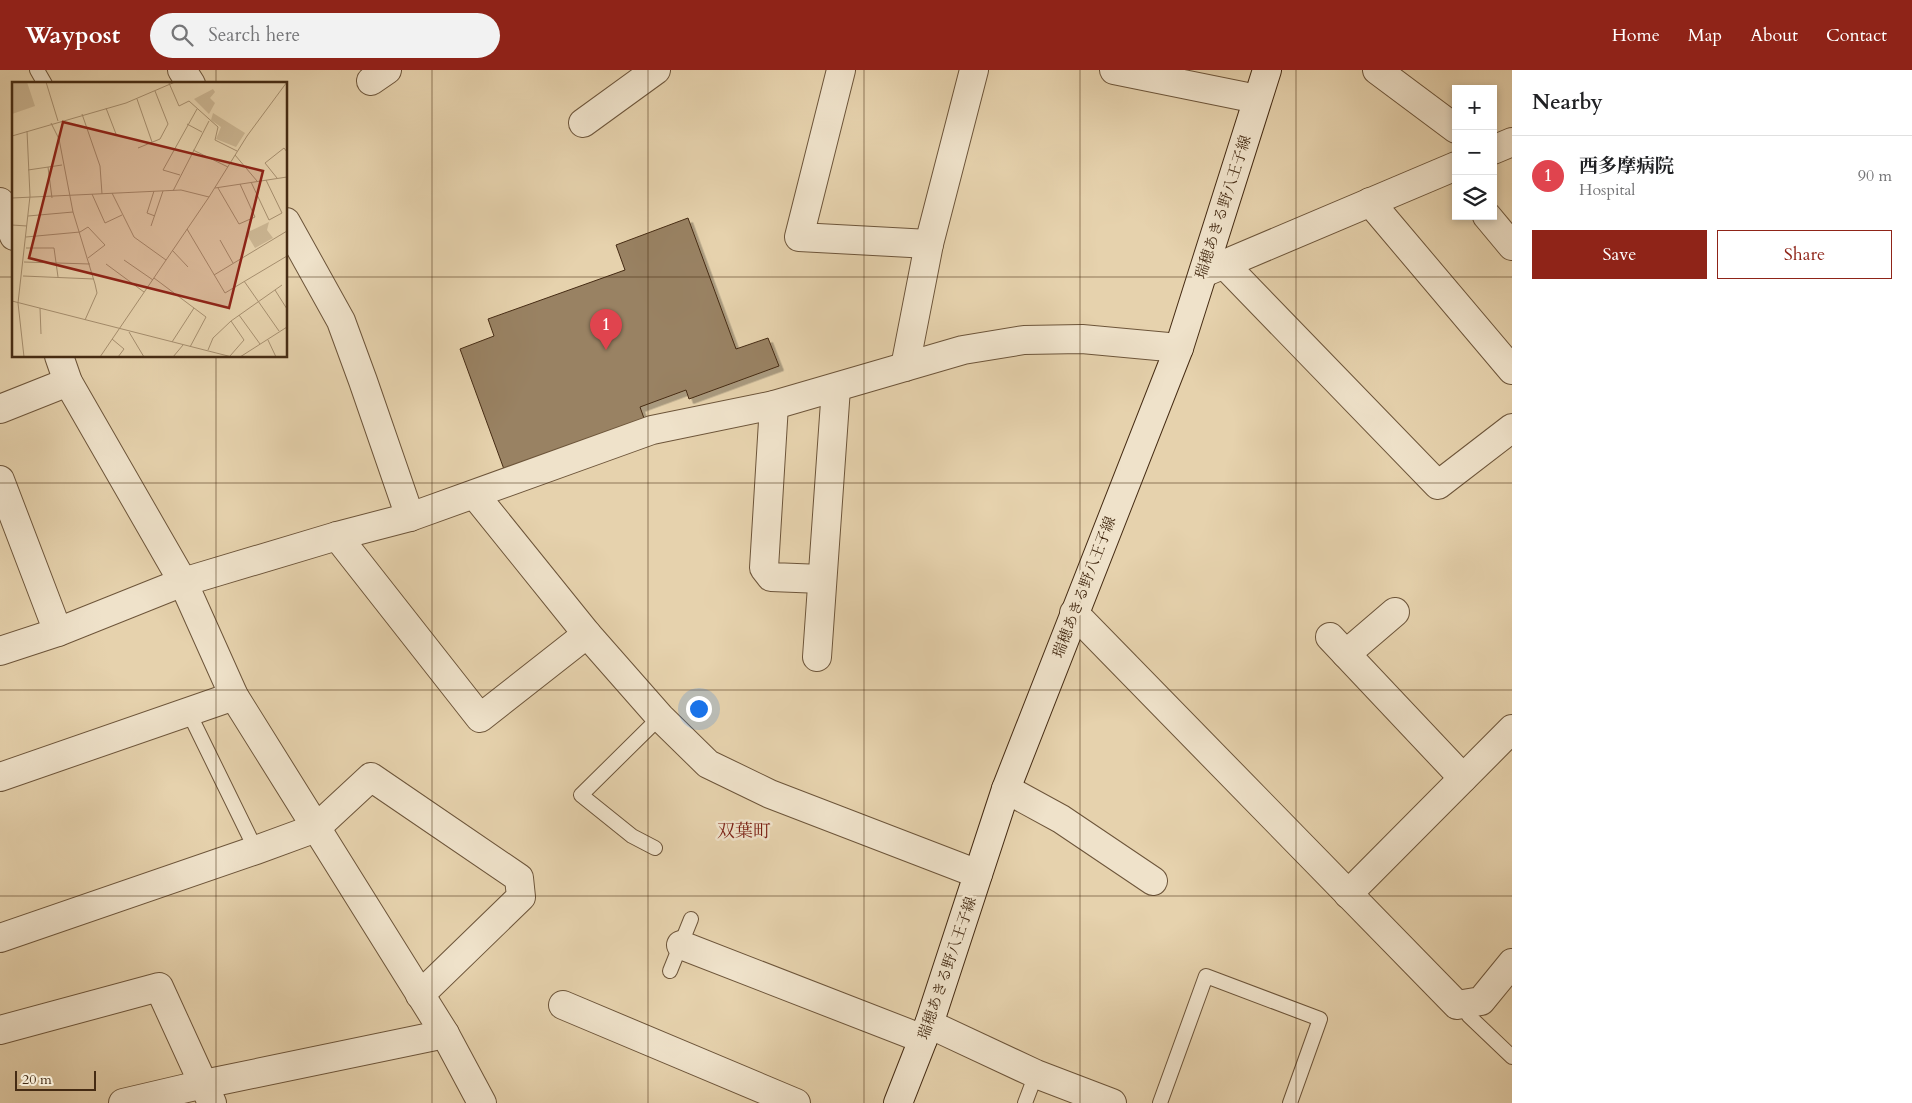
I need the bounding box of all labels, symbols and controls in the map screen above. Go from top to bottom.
search box [150,13,500,58]
text: Waypost [25,19,120,52]
icon: search [168,21,196,49]
text: Search here [208,22,300,48]
text: Home [1612,23,1660,48]
text: Map [1688,23,1722,48]
text: About [1750,23,1798,48]
text: Contact [1826,23,1887,48]
inset map [12,82,288,358]
map controls [1452,85,1497,220]
button: + [1452,85,1497,130]
text: Nearby [1532,88,1603,117]
button: − [1452,130,1497,175]
street label: 瑞穂あきる野八王子線 [1190,133,1256,281]
text: 西多摩病院 [1579,153,1674,179]
text: 1 [1544,165,1552,187]
text: 90 m [1858,165,1892,187]
button: layers [1452,175,1497,220]
text: Hospital [1579,179,1635,201]
button: Save [1532,230,1707,279]
button: Share [1717,230,1892,279]
pin: 1 [590,309,622,350]
street label: 瑞穂あきる野八王子線 [1048,513,1120,661]
your location [686,696,712,722]
district label: 双葉町 [717,819,771,844]
street label: 瑞穂あきる野八王子線 [913,894,981,1042]
scale bar [15,1068,96,1091]
text: 20 m [22,1070,52,1089]

